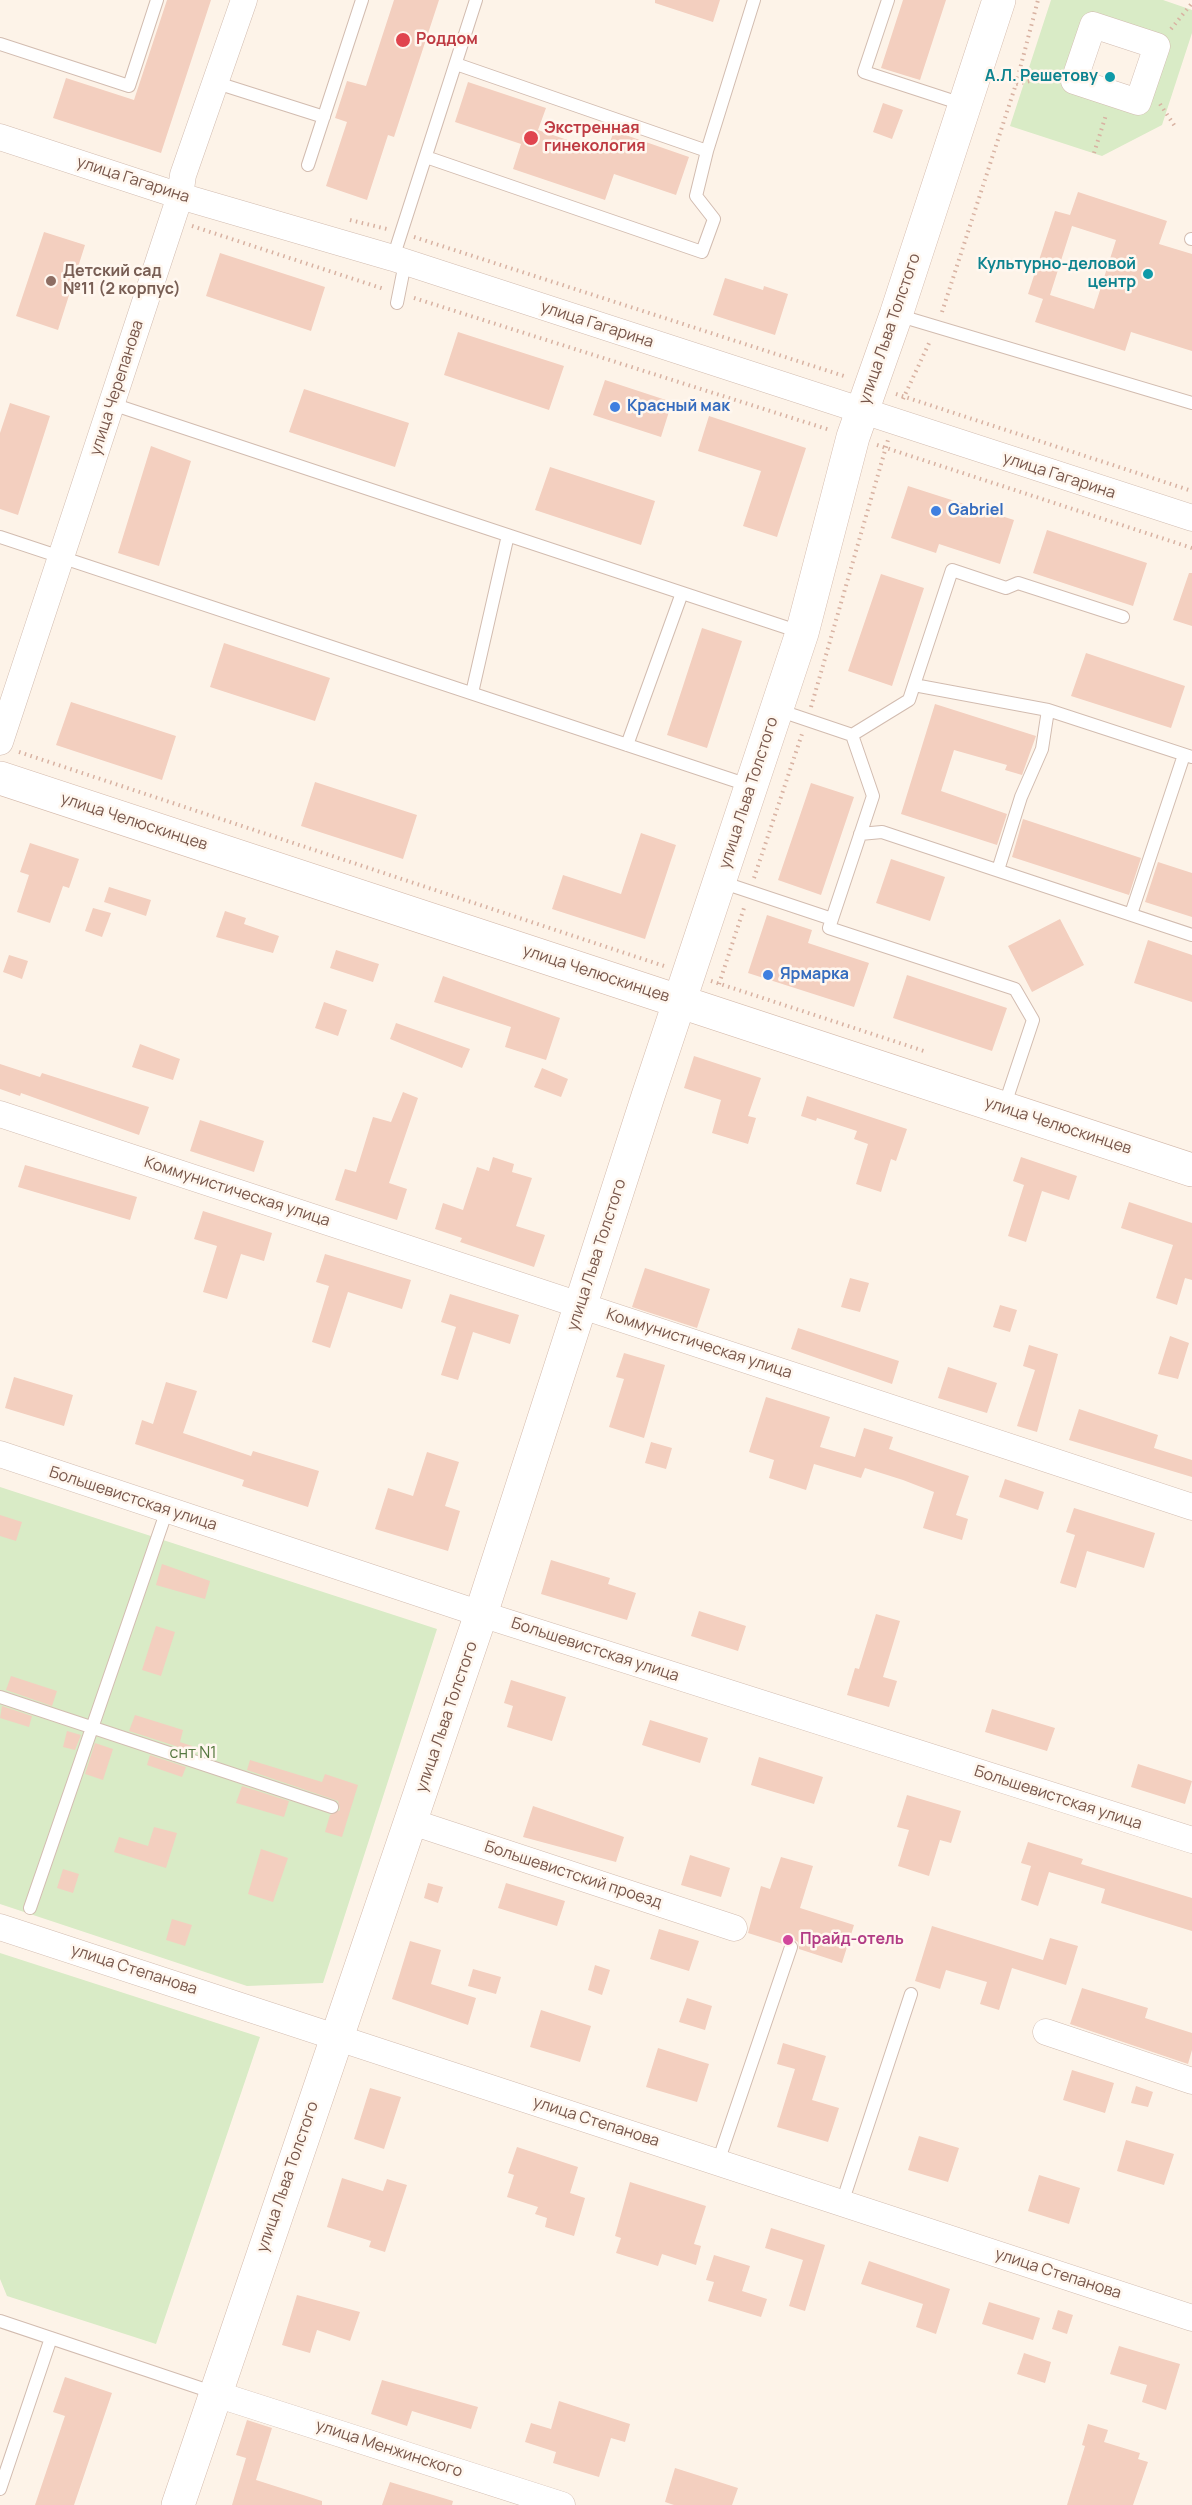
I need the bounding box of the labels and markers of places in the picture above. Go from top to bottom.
place label: Роддом [416,30,478,50]
marker: Роддом [394,31,412,49]
place label: А.Л. Решетову [985,67,1098,87]
marker: А.Л. Решетову [1103,70,1117,84]
place label: Экстренная гинекология [544,119,646,157]
marker: Экстренная гинекология [522,129,540,147]
place label: Культурно-деловой центр [977,255,1136,293]
place label: Детский сад №11 (2 корпус) [63,262,181,300]
marker: Культурно-деловой центр [1141,267,1155,281]
marker: Детский сад №11 (2 корпус) [44,274,58,288]
place label: Красный мак [627,397,730,417]
marker: Красный мак [608,400,622,414]
place label: Gabriel [948,501,1004,521]
marker: Gabriel [929,504,943,518]
place label: Ярмарка [780,965,849,985]
marker: Ярмарка [761,968,775,982]
place label: Прайд-отель [800,1930,904,1950]
marker: Прайд-отель [781,1933,795,1947]

